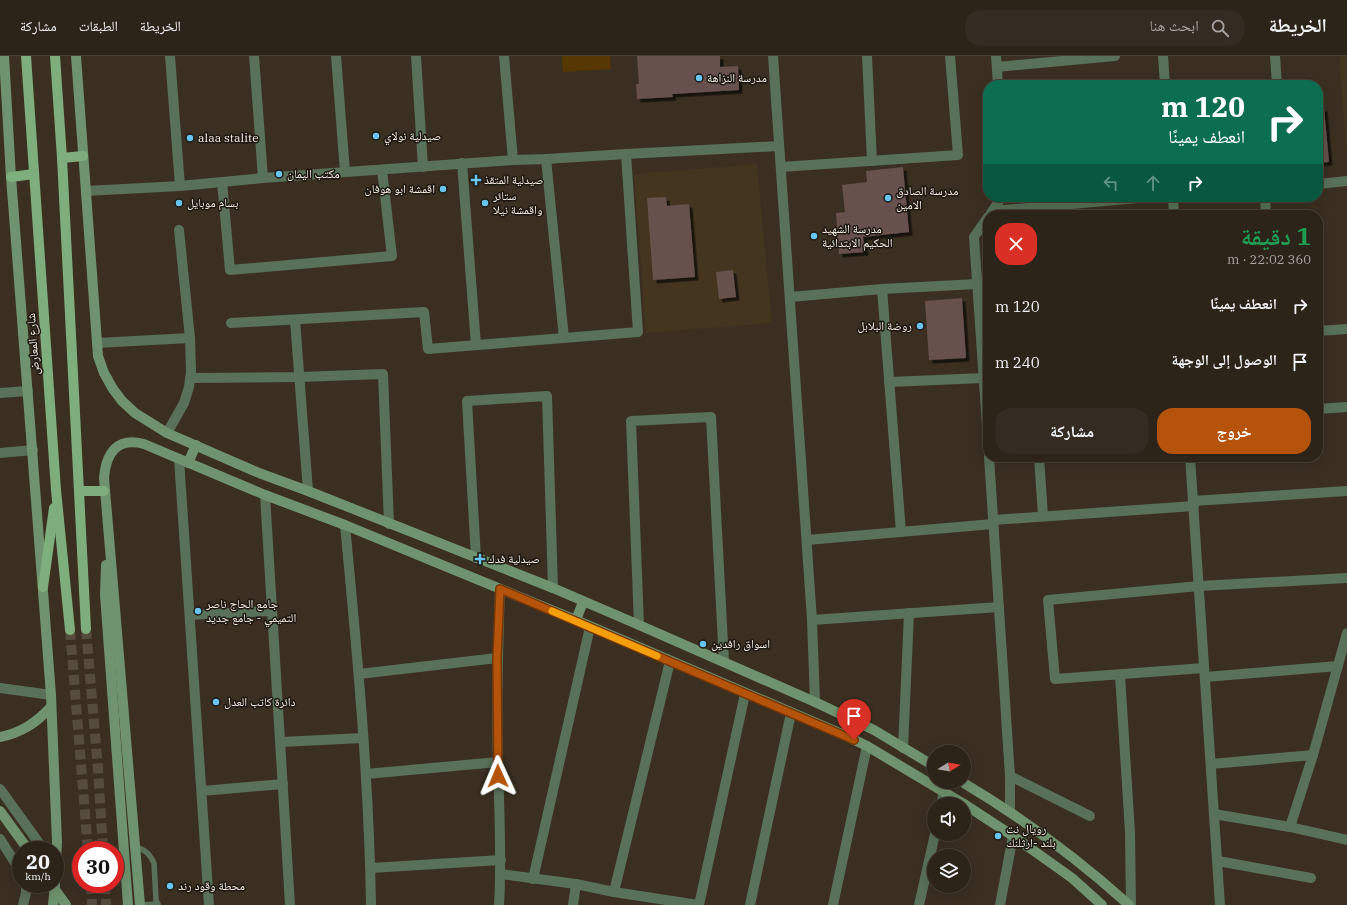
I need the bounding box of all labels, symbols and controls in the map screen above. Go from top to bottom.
search box [965,10,1245,46]
text: الخريطة [1269,13,1327,37]
text: ابحث هنا [1149,16,1199,35]
text: مشاركة [20,17,57,35]
text: الطبقات [79,17,118,35]
text: الخريطة [140,17,181,35]
icon: search [1209,17,1231,39]
place label: مدرسة النزاهة [707,70,767,85]
marker: مدرسة النزاهة [694,73,704,83]
text: 120 m [1161,88,1245,125]
icon: right [1259,96,1311,148]
text: انعطف يمينًا [1168,125,1245,148]
place label: صيدلية نولاي [384,128,441,146]
place label: alaa stalite [198,130,259,145]
marker: صيدلية نولاي [371,131,381,141]
marker: alaa stalite [185,133,195,143]
place label: مكتب اليمان [287,166,340,181]
marker: مكتب اليمان [274,169,284,179]
place label: صيدلية المتقذ [484,172,544,187]
icon: left [1100,172,1122,194]
icon: ahead [1142,172,1164,194]
icon: right [1184,172,1206,194]
marker: صيدلية المتقذ [471,175,481,185]
place label: اقمشة ابو هوفان [365,181,435,196]
place label: مدرسة الصادق الامين [896,183,958,212]
marker: اقمشة ابو هوفان [438,184,448,194]
place label: ستائر واقمشة نيلا [492,188,543,217]
marker: مدرسة الصادق الامين [883,193,893,203]
place label: بسام موبايل [187,195,239,211]
marker: بسام موبايل [174,198,184,208]
marker: ستائر واقمشة نيلا [480,198,490,208]
text: 1 دقيقة [1241,220,1311,252]
place label: مدرسة الشهيد الحكيم الابتدائية [822,221,893,251]
button: close [995,223,1037,265]
marker: مدرسة الشهيد الحكيم الابتدائية [809,231,819,241]
text: 360 m · 22:02 [1227,251,1311,268]
text: انعطف يمينًا [1210,294,1277,313]
icon: right [1289,295,1311,317]
text: 120 m [995,297,1040,316]
street label: شارع المعارض [23,313,43,375]
place label: روضة البلابل [857,318,912,333]
marker: روضة البلابل [915,321,925,331]
text: الوصول إلى الوجهة [1171,350,1277,369]
icon: arrive [1289,351,1311,373]
text: 240 m [995,353,1040,372]
button: مشاركة [995,408,1149,454]
button: خروج [1157,408,1311,454]
place label: صيدلية فدك [488,551,540,566]
marker: صيدلية فدك [475,554,485,564]
place label: جامع الحاج ناصر التميمي - جامع جديد [205,596,296,628]
marker: جامع الحاج ناصر التميمي - جامع جديد [193,606,203,616]
place label: اسواق رافدين [711,636,770,651]
marker: اسواق رافدين [698,639,708,649]
place label: دائرة كاتب العدل [224,694,296,709]
marker: دائرة كاتب العدل [211,697,221,707]
pin [837,699,871,740]
icon: arrive [843,705,865,727]
north arrow [927,745,971,789]
map controls [927,745,971,893]
position arrow [477,755,519,797]
button: sound [927,797,971,841]
place label: رويال نت بلند -ارثلنك [1006,821,1056,850]
marker: رويال نت بلند -ارثلنك [993,831,1003,841]
speed limit sign: 30 [72,841,124,893]
text: 20 [26,848,50,875]
button: layers [927,849,971,893]
text: km/h [25,870,51,883]
place label: محطة وقود رند [178,878,245,893]
marker: محطة وقود رند [165,881,175,891]

